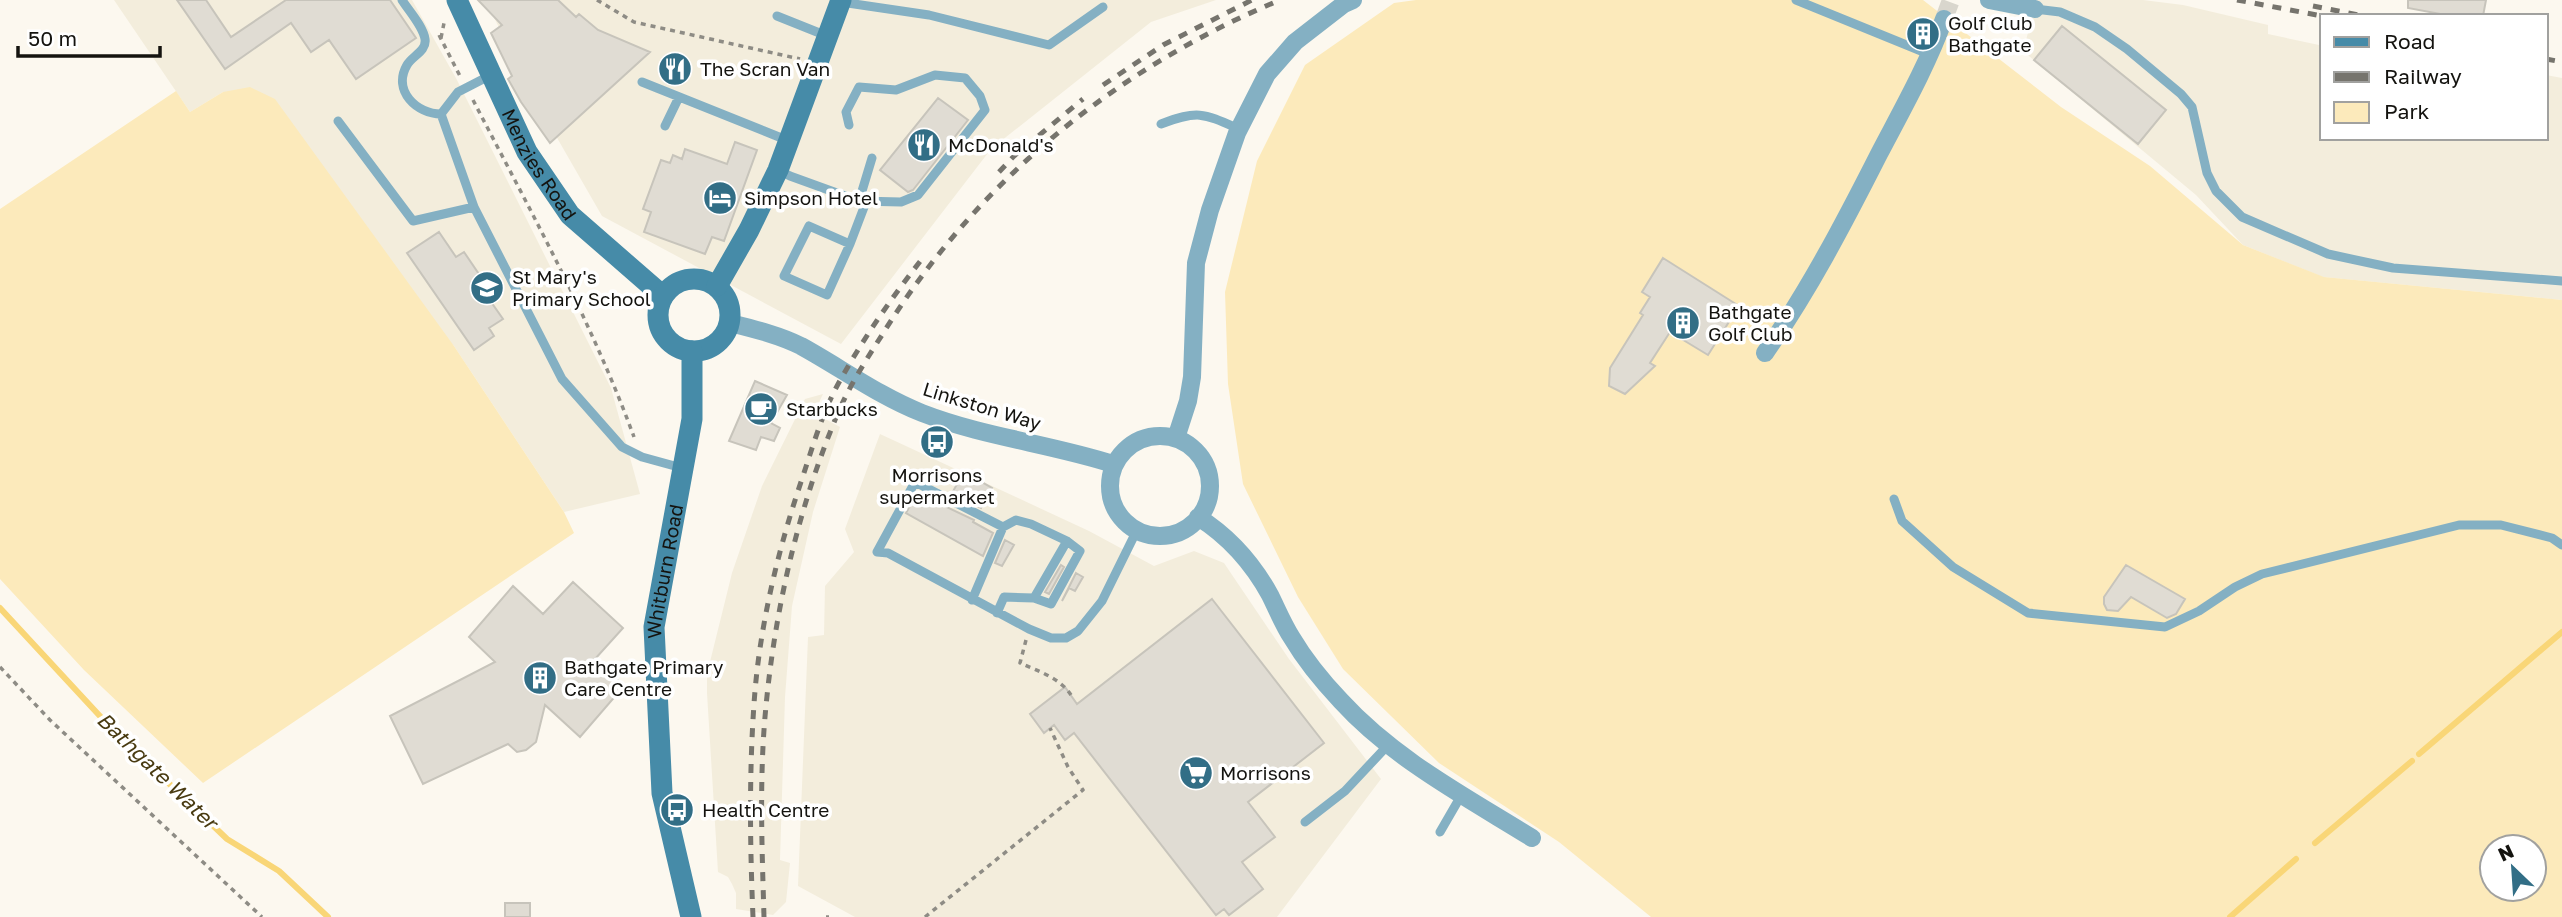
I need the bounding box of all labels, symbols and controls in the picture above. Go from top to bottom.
place label: Golf Club Bathgate [1948,11,2032,56]
scale bar [18,14,159,58]
legend [2320,14,2548,140]
building icon: Golf Club Bathgate [1904,15,1942,53]
text: 50 m [28,25,77,51]
text: Road [2384,28,2435,54]
restaurant icon: The Scran Van [656,50,694,88]
place label: The Scran Van [700,57,830,80]
text: Railway [2384,63,2462,89]
text: Park [2384,98,2430,124]
street label: Menzies Road [498,105,582,224]
restaurant icon: McDonald's [905,126,943,164]
place label: McDonald's [948,133,1054,156]
hotel icon: Simpson Hotel [701,179,739,217]
place label: Simpson Hotel [744,186,878,209]
place label: St Mary's Primary School [512,265,651,310]
school or university icon: St Mary's Primary School [468,269,506,307]
place label: Bathgate Golf Club [1708,300,1792,345]
building icon: Bathgate Golf Club [1664,304,1702,342]
street label: Linkston Way [920,377,1044,435]
cafe icon: Starbucks [742,390,780,428]
place label: Starbucks [786,397,878,420]
bus stop icon: Morrisons supermarket [918,423,956,461]
place label: Morrisons supermarket [879,463,995,508]
street label: Whitburn Road [642,502,687,639]
place label: Bathgate Primary Care Centre [564,655,724,700]
building icon: Bathgate Primary Care Centre [521,659,559,697]
water label: Bathgate Water [92,706,225,836]
supermarket icon: Morrisons [1177,754,1215,792]
place label: Morrisons [1220,761,1311,784]
bus stop icon: Health Centre [658,791,696,829]
place label: Health Centre [702,798,829,821]
north arrow [2478,833,2548,903]
text: N [2494,839,2517,866]

